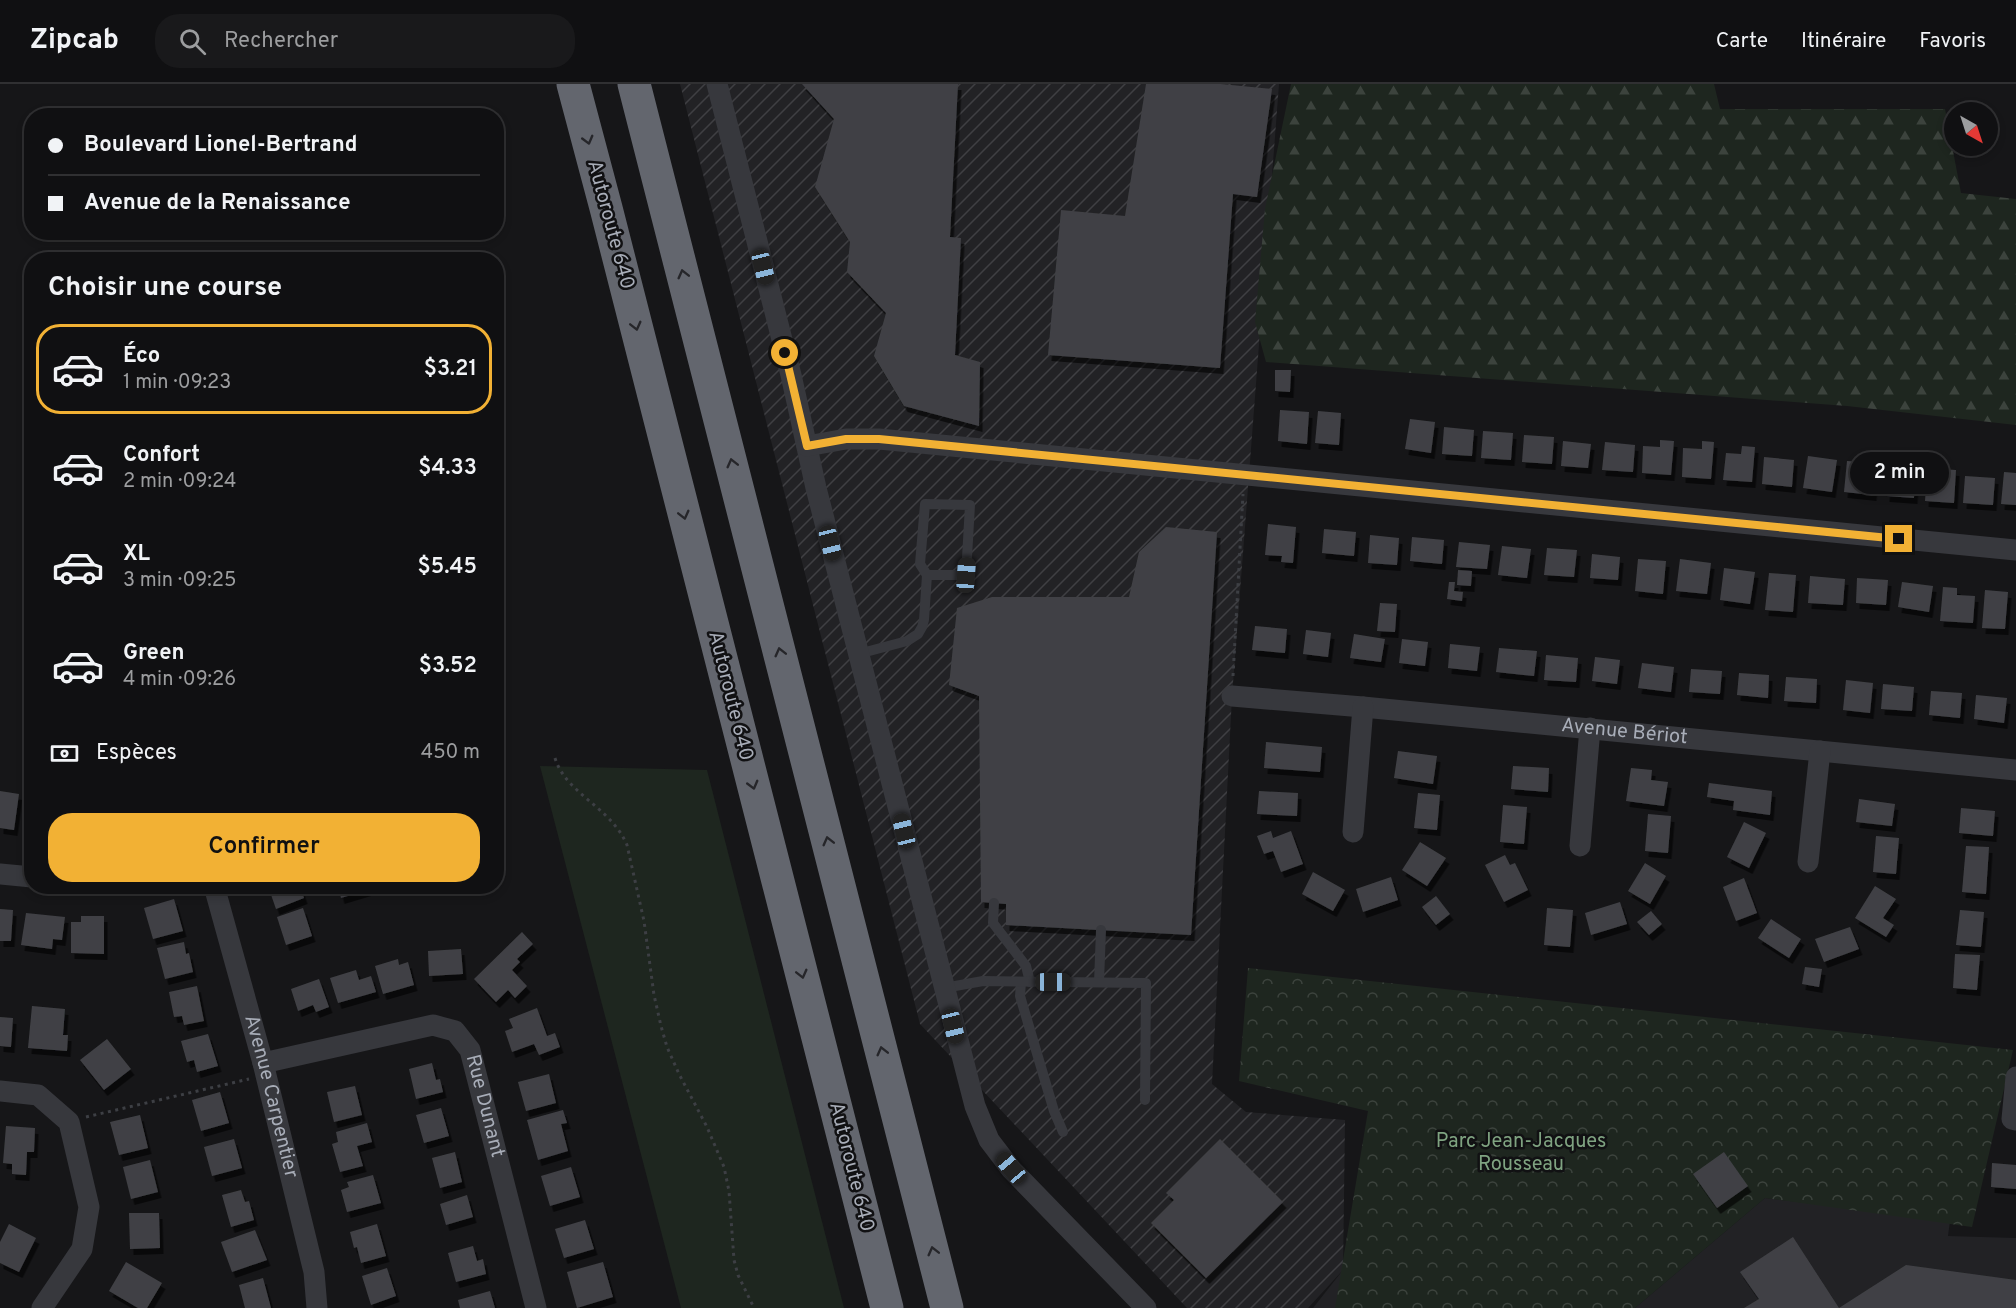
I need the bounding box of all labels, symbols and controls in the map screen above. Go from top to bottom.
search box [155,14,575,68]
text: Zipcab [30,23,119,59]
icon: search [176,25,209,58]
text: Rechercher [224,28,338,55]
text: Carte [1716,28,1768,55]
text: Itinéraire [1801,28,1886,55]
text: Favoris [1919,28,1986,55]
north arrow [1944,102,1998,156]
map controls [1944,102,1998,156]
text: Boulevard Lionel-Bertrand [84,132,357,159]
one-way arrow [581,135,593,145]
street label: Autoroute 640 [580,157,640,293]
text: Avenue de la Renaissance [84,190,351,217]
car [750,247,776,287]
one-way arrow [678,269,690,280]
text: Choisir une course [48,271,282,305]
one-way arrow [629,321,642,331]
route start [771,339,798,366]
icon: car [51,342,105,396]
text: Éco [123,343,160,370]
text: $3.21 [424,356,477,383]
text: 1 min · 09:23 [123,370,231,396]
icon: car [51,441,105,495]
text: Confort [123,442,200,469]
callout: 2 min [1850,452,1948,494]
text: $4.33 [418,455,477,482]
one-way arrow [726,458,739,468]
text: 2 min [1874,460,1925,486]
text: 2 min · 09:24 [123,469,236,495]
one-way arrow [677,510,690,520]
car [817,523,843,563]
route end [1885,525,1912,552]
icon: car [51,540,105,594]
text: XL [123,541,150,568]
text: $5.45 [418,554,477,581]
car [956,556,976,594]
text: 3 min · 09:25 [123,568,236,594]
street label: Autoroute 640 [701,628,759,764]
icon: car [51,639,105,693]
text: Green [123,640,185,667]
one-way arrow [774,647,787,657]
text: $3.52 [419,653,477,680]
text: 4 min · 09:26 [123,667,236,693]
street label: Avenue Bériot [1560,713,1689,751]
icon: cash [48,737,81,770]
text: Espèces [96,740,177,767]
text: 450 m [421,740,480,766]
one-way arrow [745,780,758,790]
car [891,811,917,851]
button: Confirmer [48,813,480,882]
one-way arrow [822,836,835,846]
one-way arrow [794,969,807,979]
car [1035,973,1071,991]
car [940,1006,966,1046]
street label: Avenue Carpentier [237,1012,304,1181]
one-way arrow [876,1046,889,1056]
street label: Rue Dunant [459,1052,510,1160]
street label: Autoroute 640 [822,1099,880,1235]
park label: Parc Jean-Jacques Rousseau [1436,1129,1606,1178]
car [993,1148,1029,1188]
one-way arrow [927,1246,940,1256]

